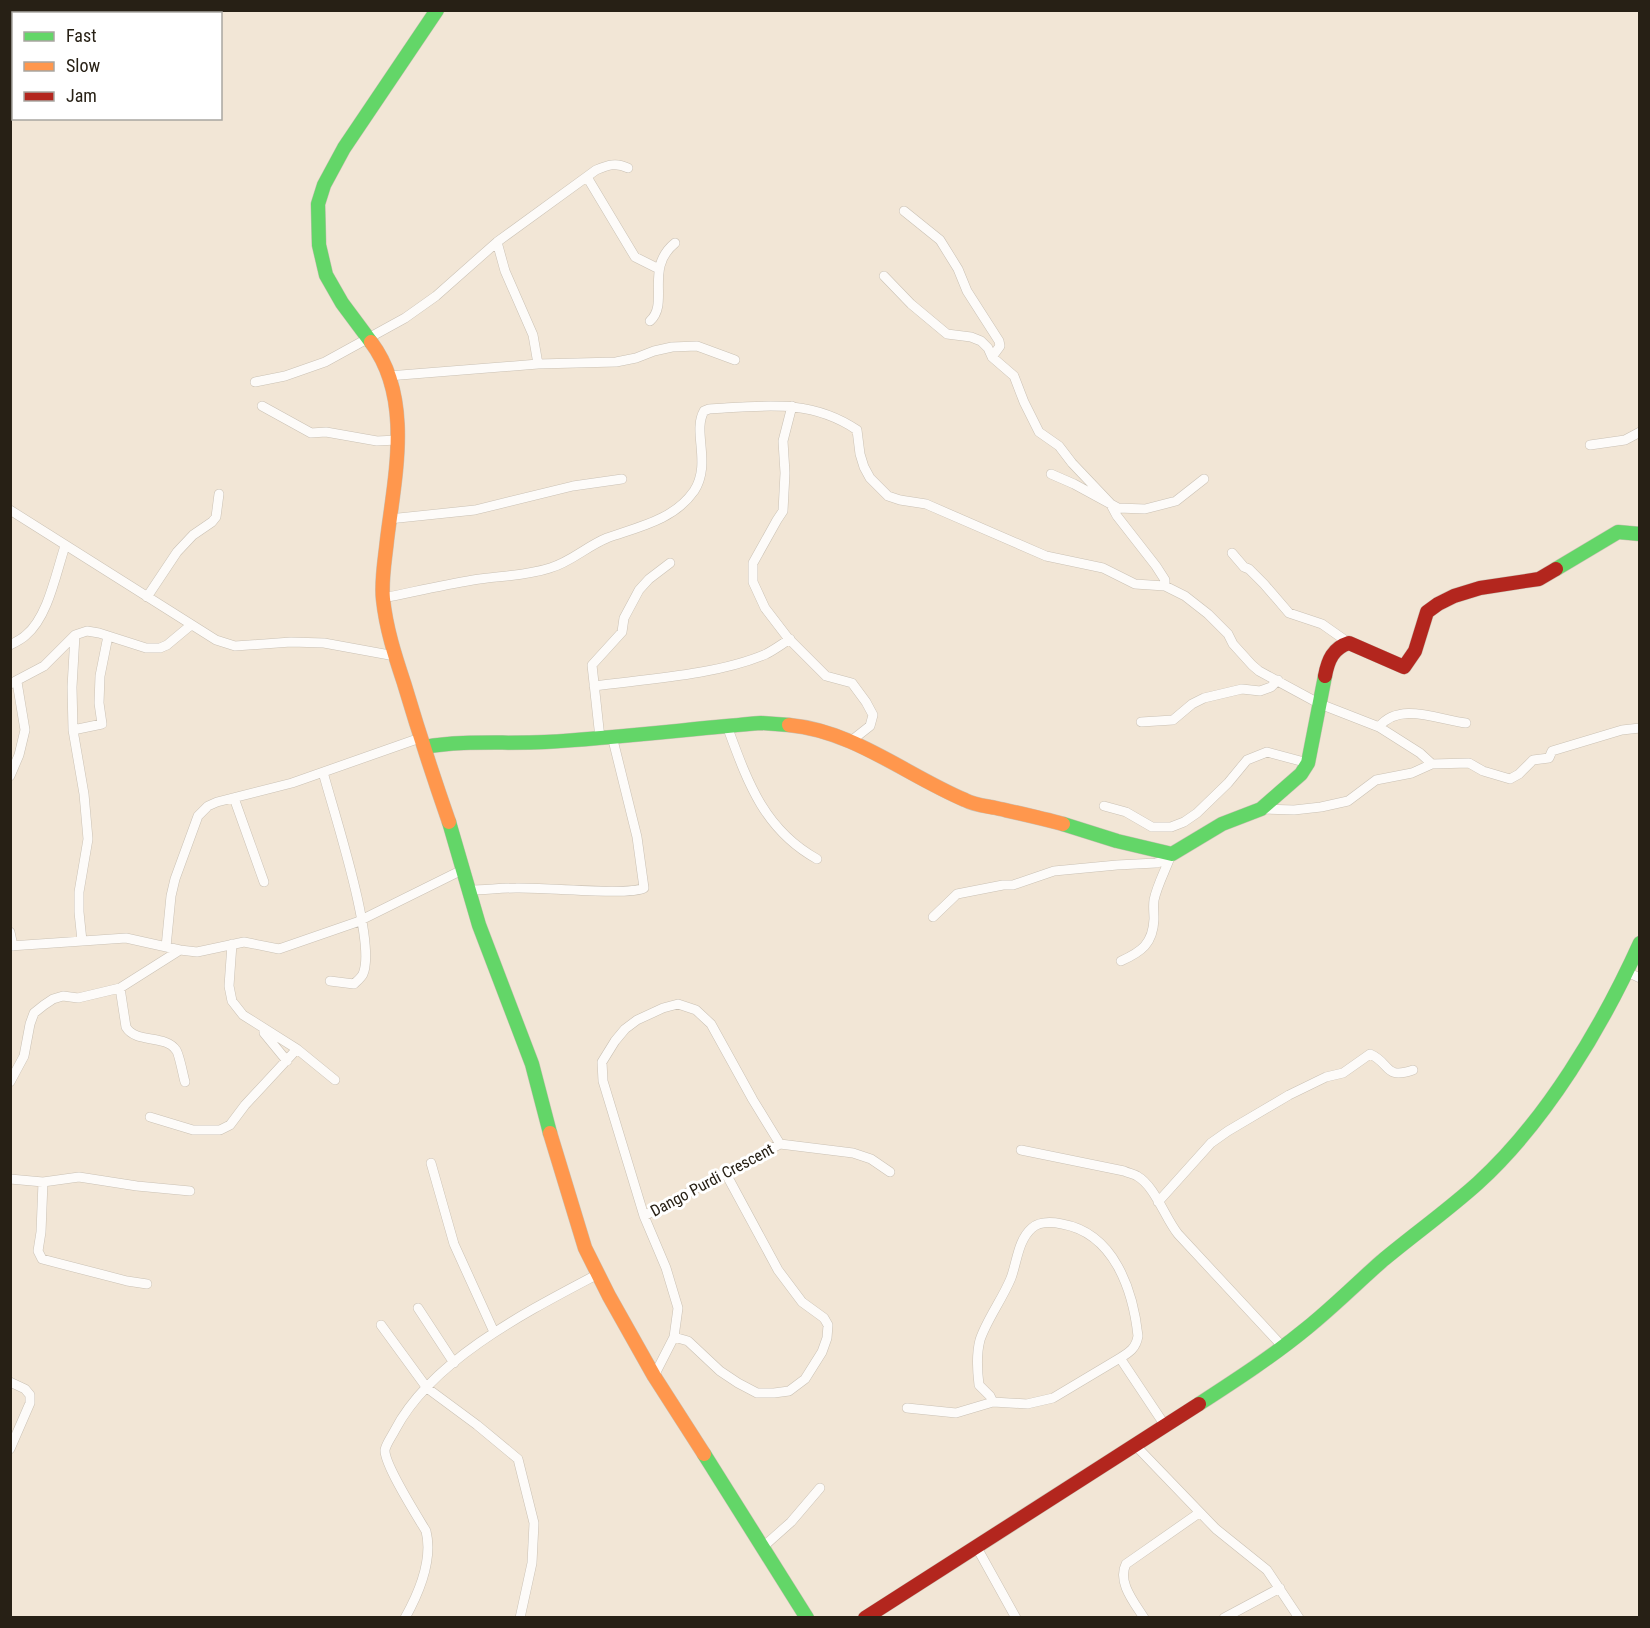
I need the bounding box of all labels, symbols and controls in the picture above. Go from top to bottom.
legend [12,12,222,120]
text: Fast [66,25,97,46]
text: Slow [66,55,101,76]
text: Jam [66,85,97,106]
street label: Dango Purdi Crescent [647,1139,777,1220]

